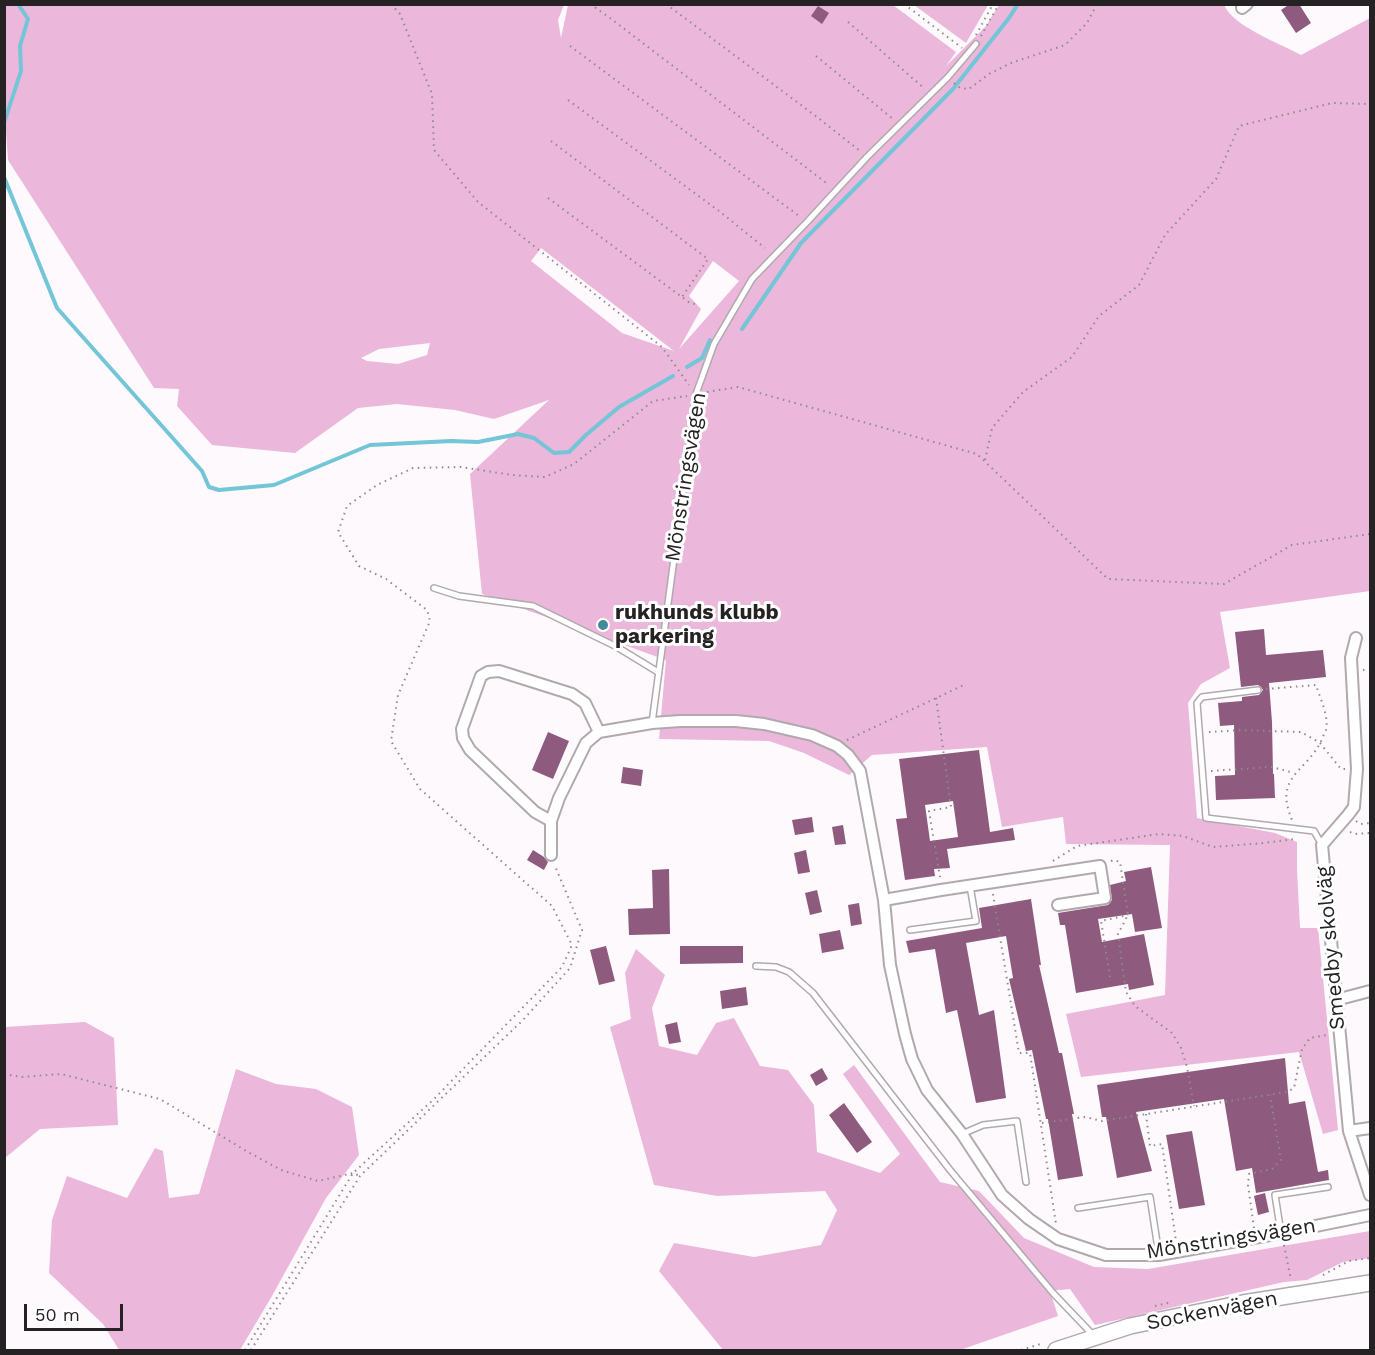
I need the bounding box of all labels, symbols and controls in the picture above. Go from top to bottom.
street label: Mönstringsvägen [660,390,712,564]
place label: rukhunds klubb parkering [615,600,779,650]
marker: rukhunds klubb parkering [596,618,610,632]
street label: Smedby skolväg [1311,865,1351,1031]
street label: Mönstringsvägen [1144,1213,1318,1265]
street label: Sockenvägen [1144,1286,1280,1336]
scale bar [27,1292,126,1330]
text: 50 m [35,1304,80,1325]

